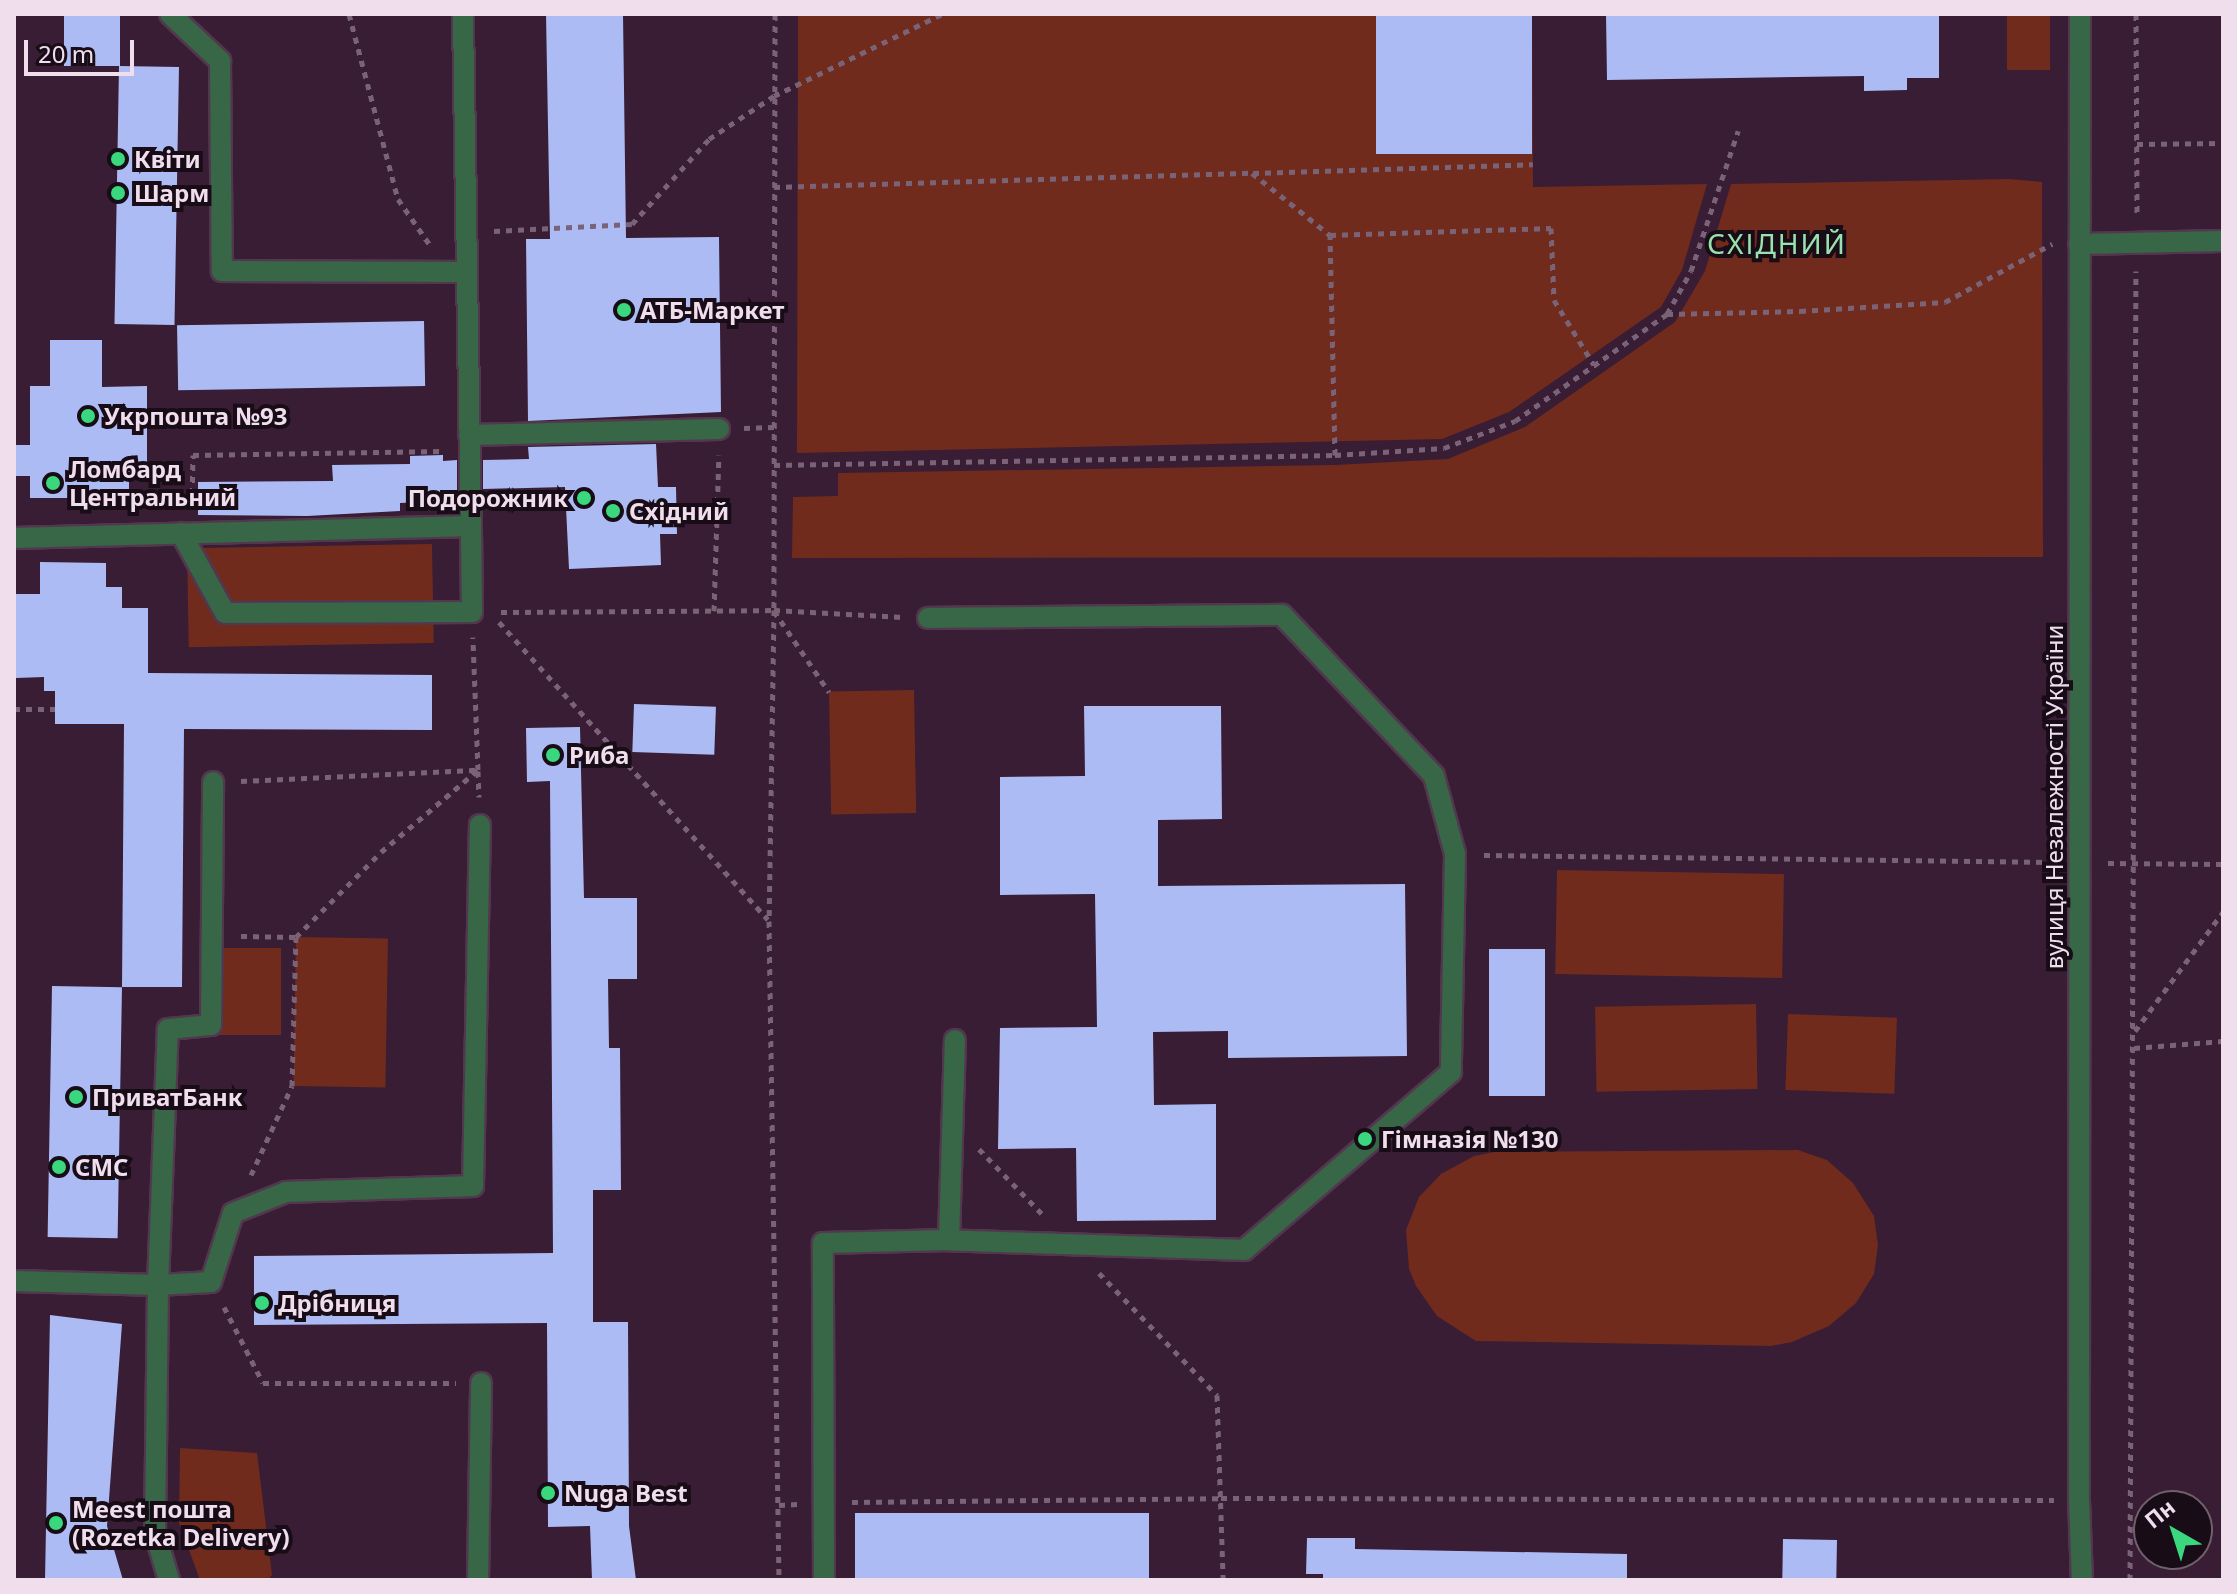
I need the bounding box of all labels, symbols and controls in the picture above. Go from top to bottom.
scale bar [28,24,138,74]
text: 20 m [38,37,94,70]
place label: Квіти [134,145,201,173]
marker: Квіти [109,150,127,168]
place label: Шарм [134,179,209,207]
marker: Шарм [109,184,127,202]
district label: СХІДНИЙ [1707,226,1847,260]
place label: АТБ-Маркет [640,296,784,324]
marker: АТБ-Маркет [615,301,633,319]
place label: Укрпошта №93 [104,402,287,430]
marker: Укрпошта №93 [79,407,97,425]
place label: Ломбард Центральний [69,455,236,511]
marker: Ломбард Центральний [44,474,62,492]
place label: Подорожник [408,484,568,512]
marker: Подорожник [575,489,593,507]
place label: Східний [629,497,729,525]
marker: Східний [604,502,622,520]
street label: вулиця Незалежності України [2040,625,2068,969]
place label: Риба [569,741,629,769]
marker: Риба [544,746,562,764]
place label: ПриватБанк [92,1083,243,1111]
marker: ПриватБанк [67,1088,85,1106]
place label: Гімназія №130 [1381,1125,1558,1153]
marker: Гімназія №130 [1356,1130,1374,1148]
place label: СМС [75,1153,129,1181]
marker: СМС [50,1158,68,1176]
place label: Дрібниця [278,1289,396,1317]
marker: Дрібниця [253,1294,271,1312]
place label: Nuga Best [564,1479,688,1507]
marker: Nuga Best [539,1484,557,1502]
north arrow [2133,1490,2213,1570]
text: Пн [2138,1491,2181,1534]
place label: Meest пошта (Rozetka Delivery) [72,1495,290,1551]
marker: Meest пошта (Rozetka Delivery) [47,1514,65,1532]

